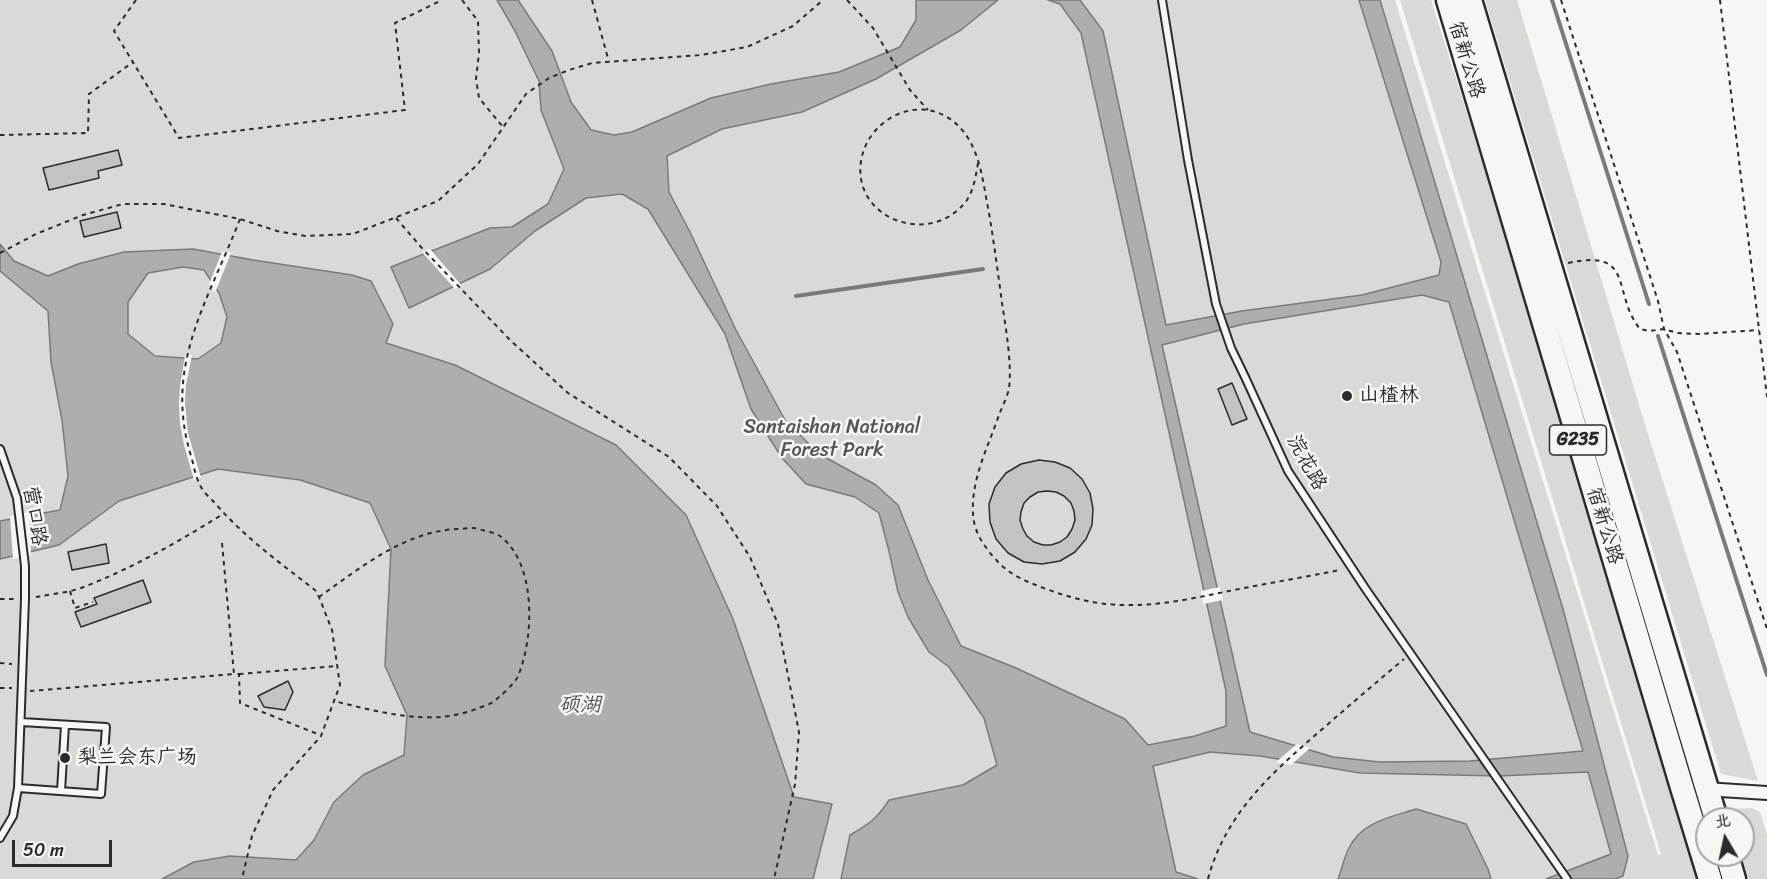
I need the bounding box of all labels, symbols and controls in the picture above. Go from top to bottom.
street label: 宿新公路 [1443,18,1489,102]
place label: 山楂林 [1359,384,1419,408]
marker: 山楂林 [1340,389,1354,403]
park label: Santaishan National Forest Park [744,416,920,463]
road number: G235 [1550,425,1606,455]
street label: 浣花路 [1281,431,1331,495]
street label: 营口路 [17,484,51,548]
street label: 宿新公路 [1581,484,1627,568]
water label: 硕湖 [559,693,601,719]
place label: 梨兰会东广场 [77,746,197,770]
marker: 梨兰会东广场 [58,751,72,765]
text: 北 [1712,805,1733,836]
north arrow [1695,807,1755,867]
scale bar [15,828,116,866]
text: 50 m [23,834,64,866]

